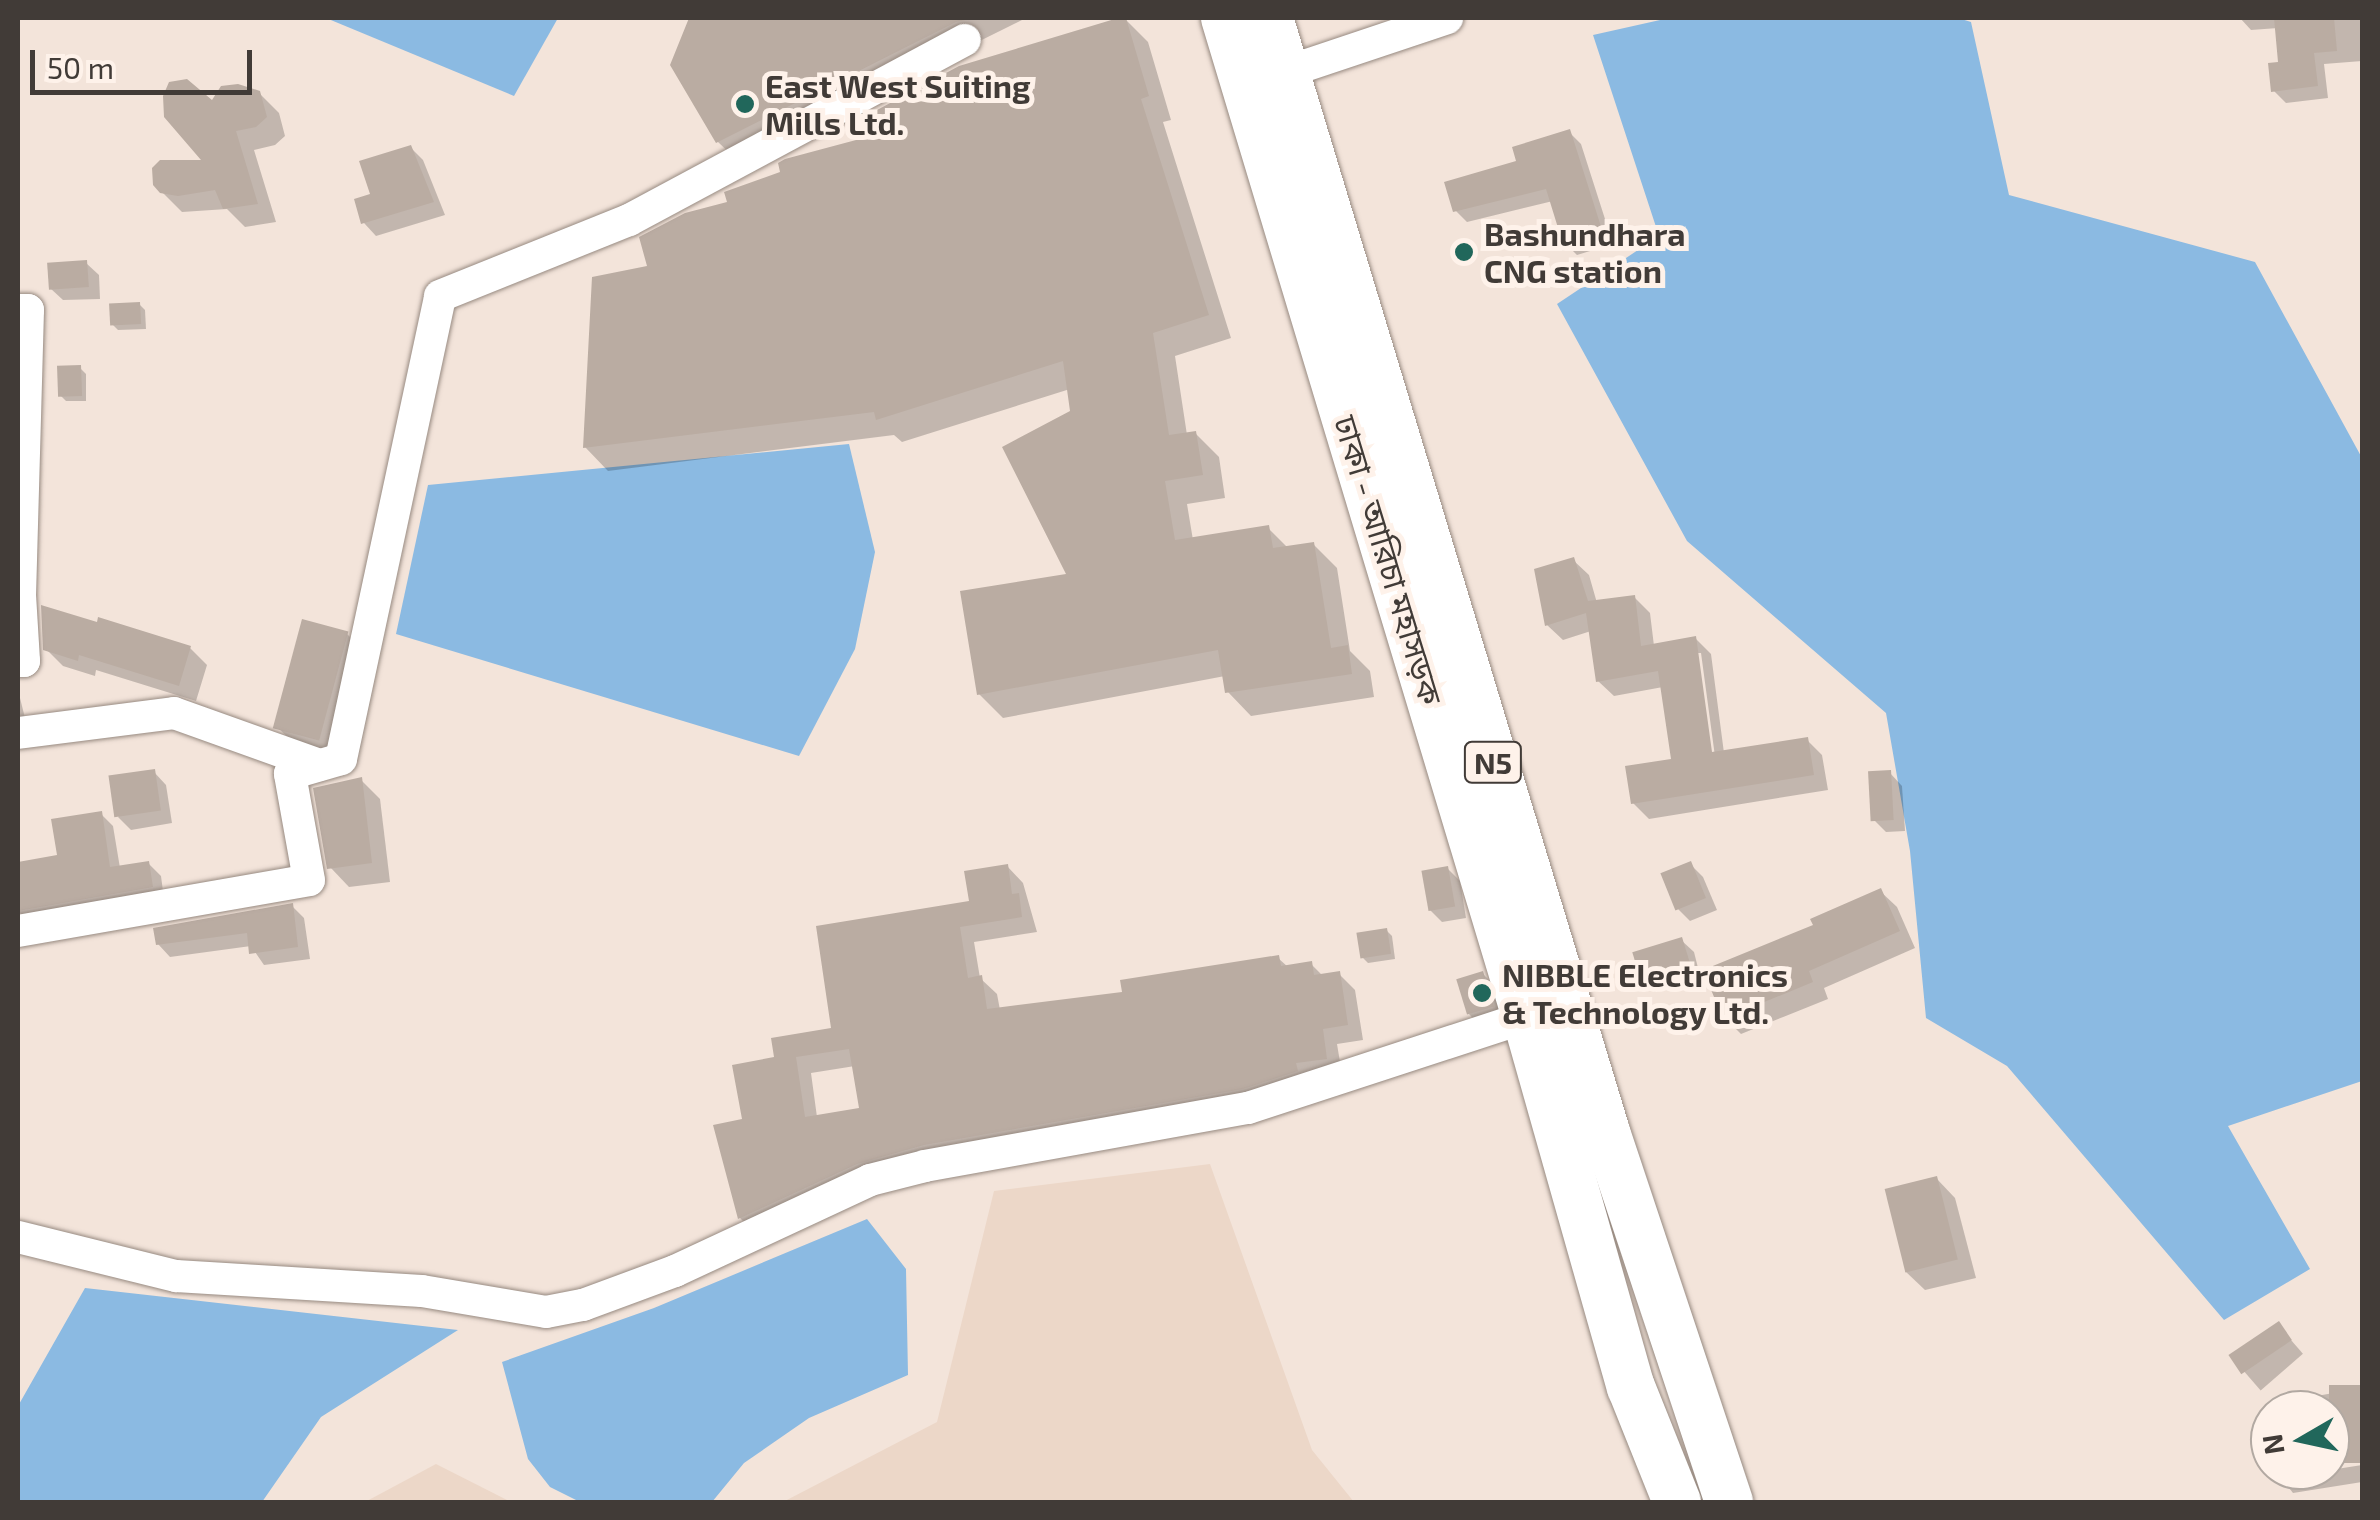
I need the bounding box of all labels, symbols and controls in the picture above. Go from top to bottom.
scale bar [35,30,258,92]
text: 50 m [47,49,114,85]
place label: East West Suiting Mills Ltd. [765,67,1031,142]
marker: East West Suiting Mills Ltd. [734,93,756,115]
place label: Bashundhara CNG station [1484,215,1686,290]
marker: Bashundhara CNG station [1453,241,1475,263]
street label: ঢাকা - আরিচা মহাসড়ক [1327,411,1451,709]
road number: N5 [1463,737,1523,787]
place label: NIBBLE Electronics & Technology Ltd. [1502,956,1788,1031]
marker: NIBBLE Electronics & Technology Ltd. [1471,982,1493,1004]
north arrow [2250,1390,2350,1490]
text: N [2254,1432,2291,1457]

